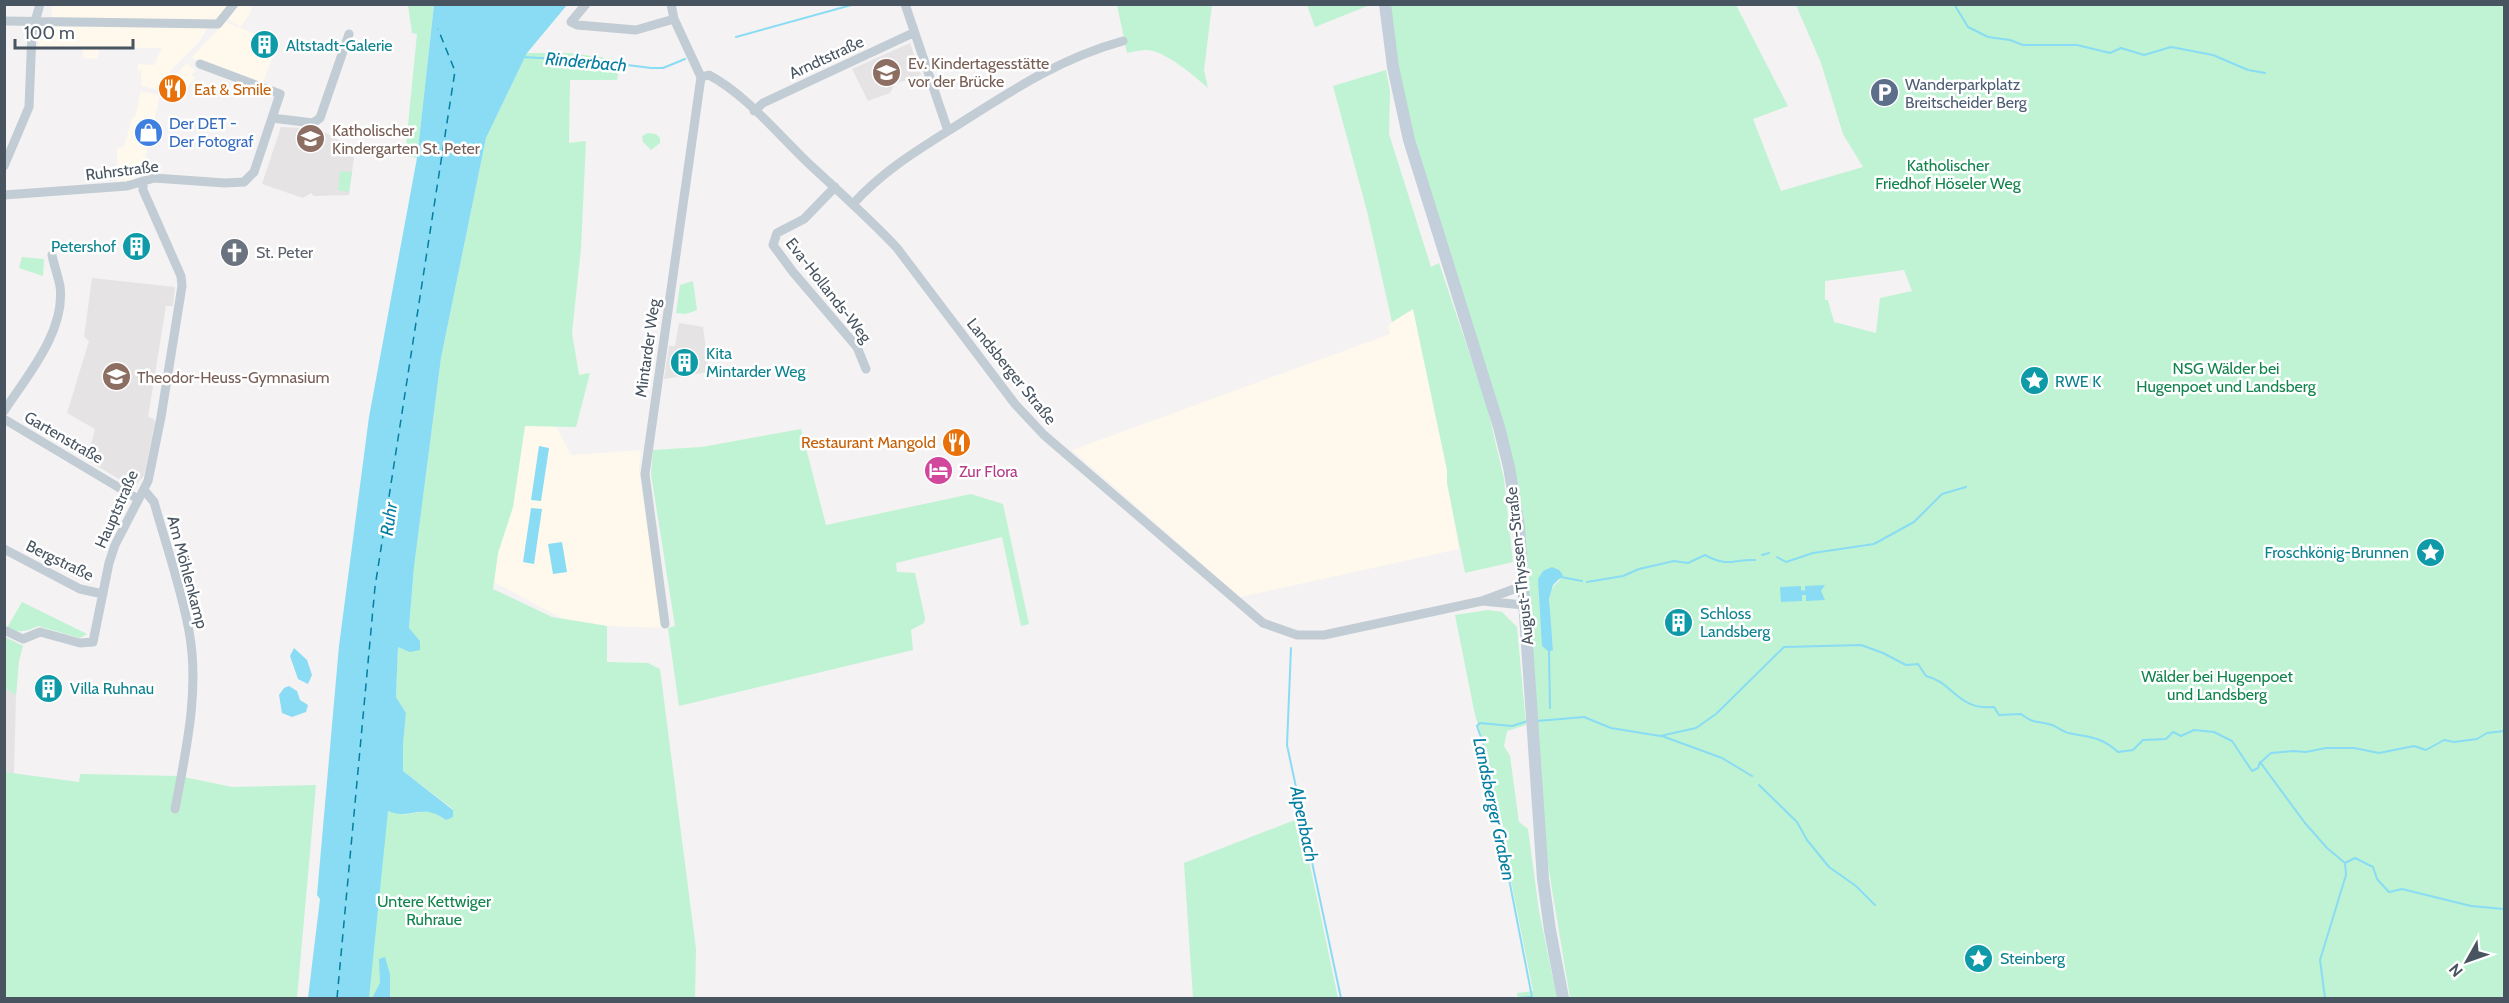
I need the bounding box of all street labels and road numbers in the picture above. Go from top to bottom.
street label: Arndtstraße [786,32,867,83]
street label: Ruhrstraße [84,157,160,184]
street label: Eva-Hollands-Weg [782,234,876,347]
street label: Mintarder Weg [631,297,664,399]
street label: Landsberger Straße [963,314,1060,428]
street label: Gartenstraße [21,407,107,468]
street label: Hauptstraße [91,467,142,551]
street label: August-Thyssen-Straße [1502,486,1537,646]
street label: Am Möhlenkamp [163,513,212,631]
street label: Bergstraße [23,536,97,585]

